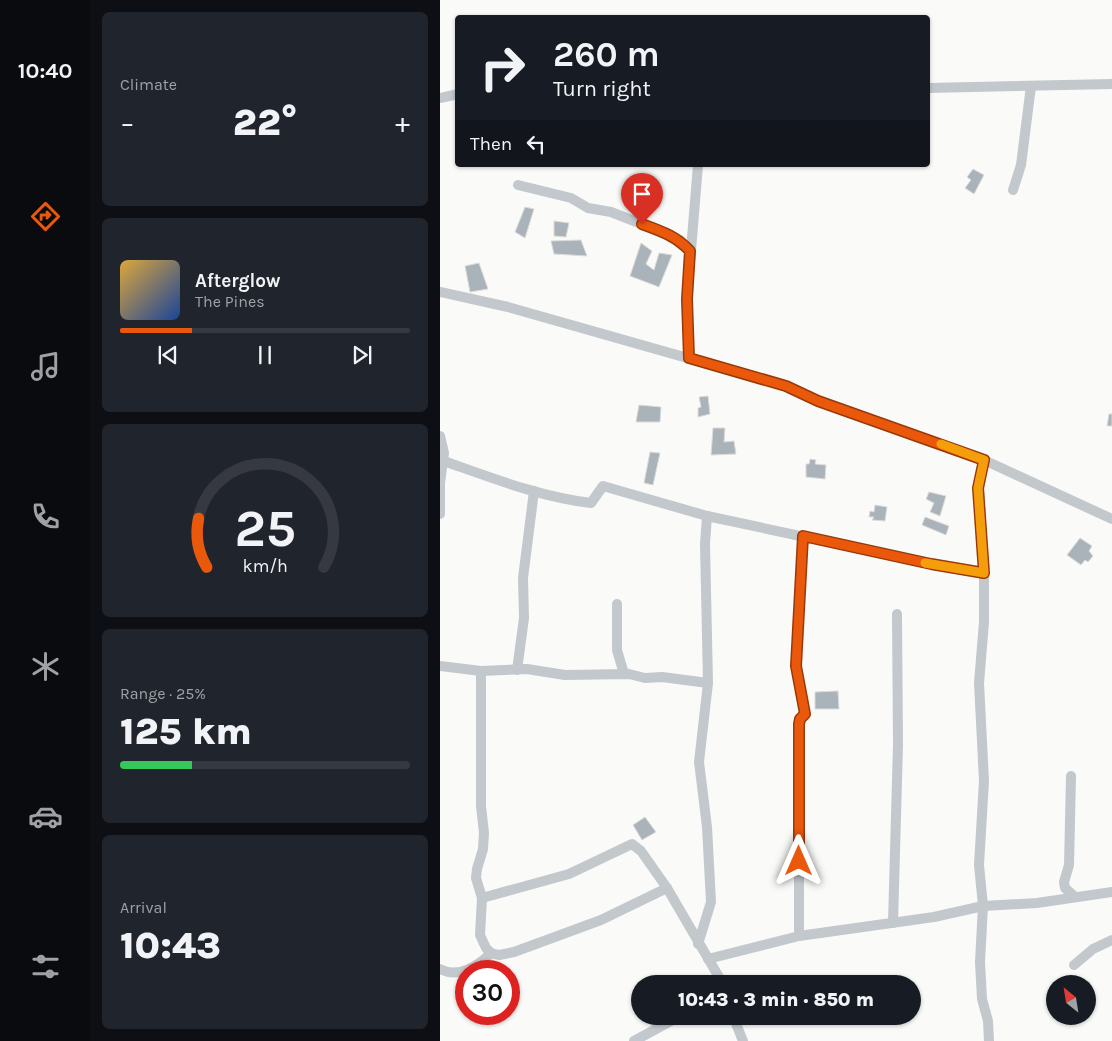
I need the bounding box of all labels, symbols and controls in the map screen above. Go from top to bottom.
text: 260 m [553,34,660,75]
icon: right [470,35,535,100]
text: 10:40 [18,58,72,84]
text: Climate [120,75,177,94]
text: Turn right [553,76,651,102]
text: 22° [233,100,297,145]
text: − [120,106,135,139]
text: + [395,106,410,139]
icon: left [522,130,550,158]
text: Then [470,133,512,155]
pin [621,173,663,224]
icon: arrive [628,180,656,208]
icon: directions [28,199,63,234]
text: Afterglow [195,270,281,292]
text: The Pines [195,292,265,311]
icon: previous [154,341,182,369]
icon: pause [251,341,279,369]
icon: next [348,341,376,369]
icon: music [28,349,63,384]
text: 25 [234,498,296,559]
icon: phone [28,499,63,534]
text: km/h [242,556,288,577]
icon: climate [28,649,63,684]
text: Range · 25% [120,684,206,703]
text: 125 km [120,709,252,754]
icon: car [28,799,63,834]
position arrow [772,834,824,886]
text: Arrival [120,898,167,917]
text: 10:43 [120,923,221,968]
icon: filters [28,949,63,984]
speed limit sign: 30 [455,960,520,1025]
north arrow [1046,975,1096,1025]
map controls [1046,975,1096,1025]
text: 10:43 · 3 min · 850 m [678,989,874,1011]

